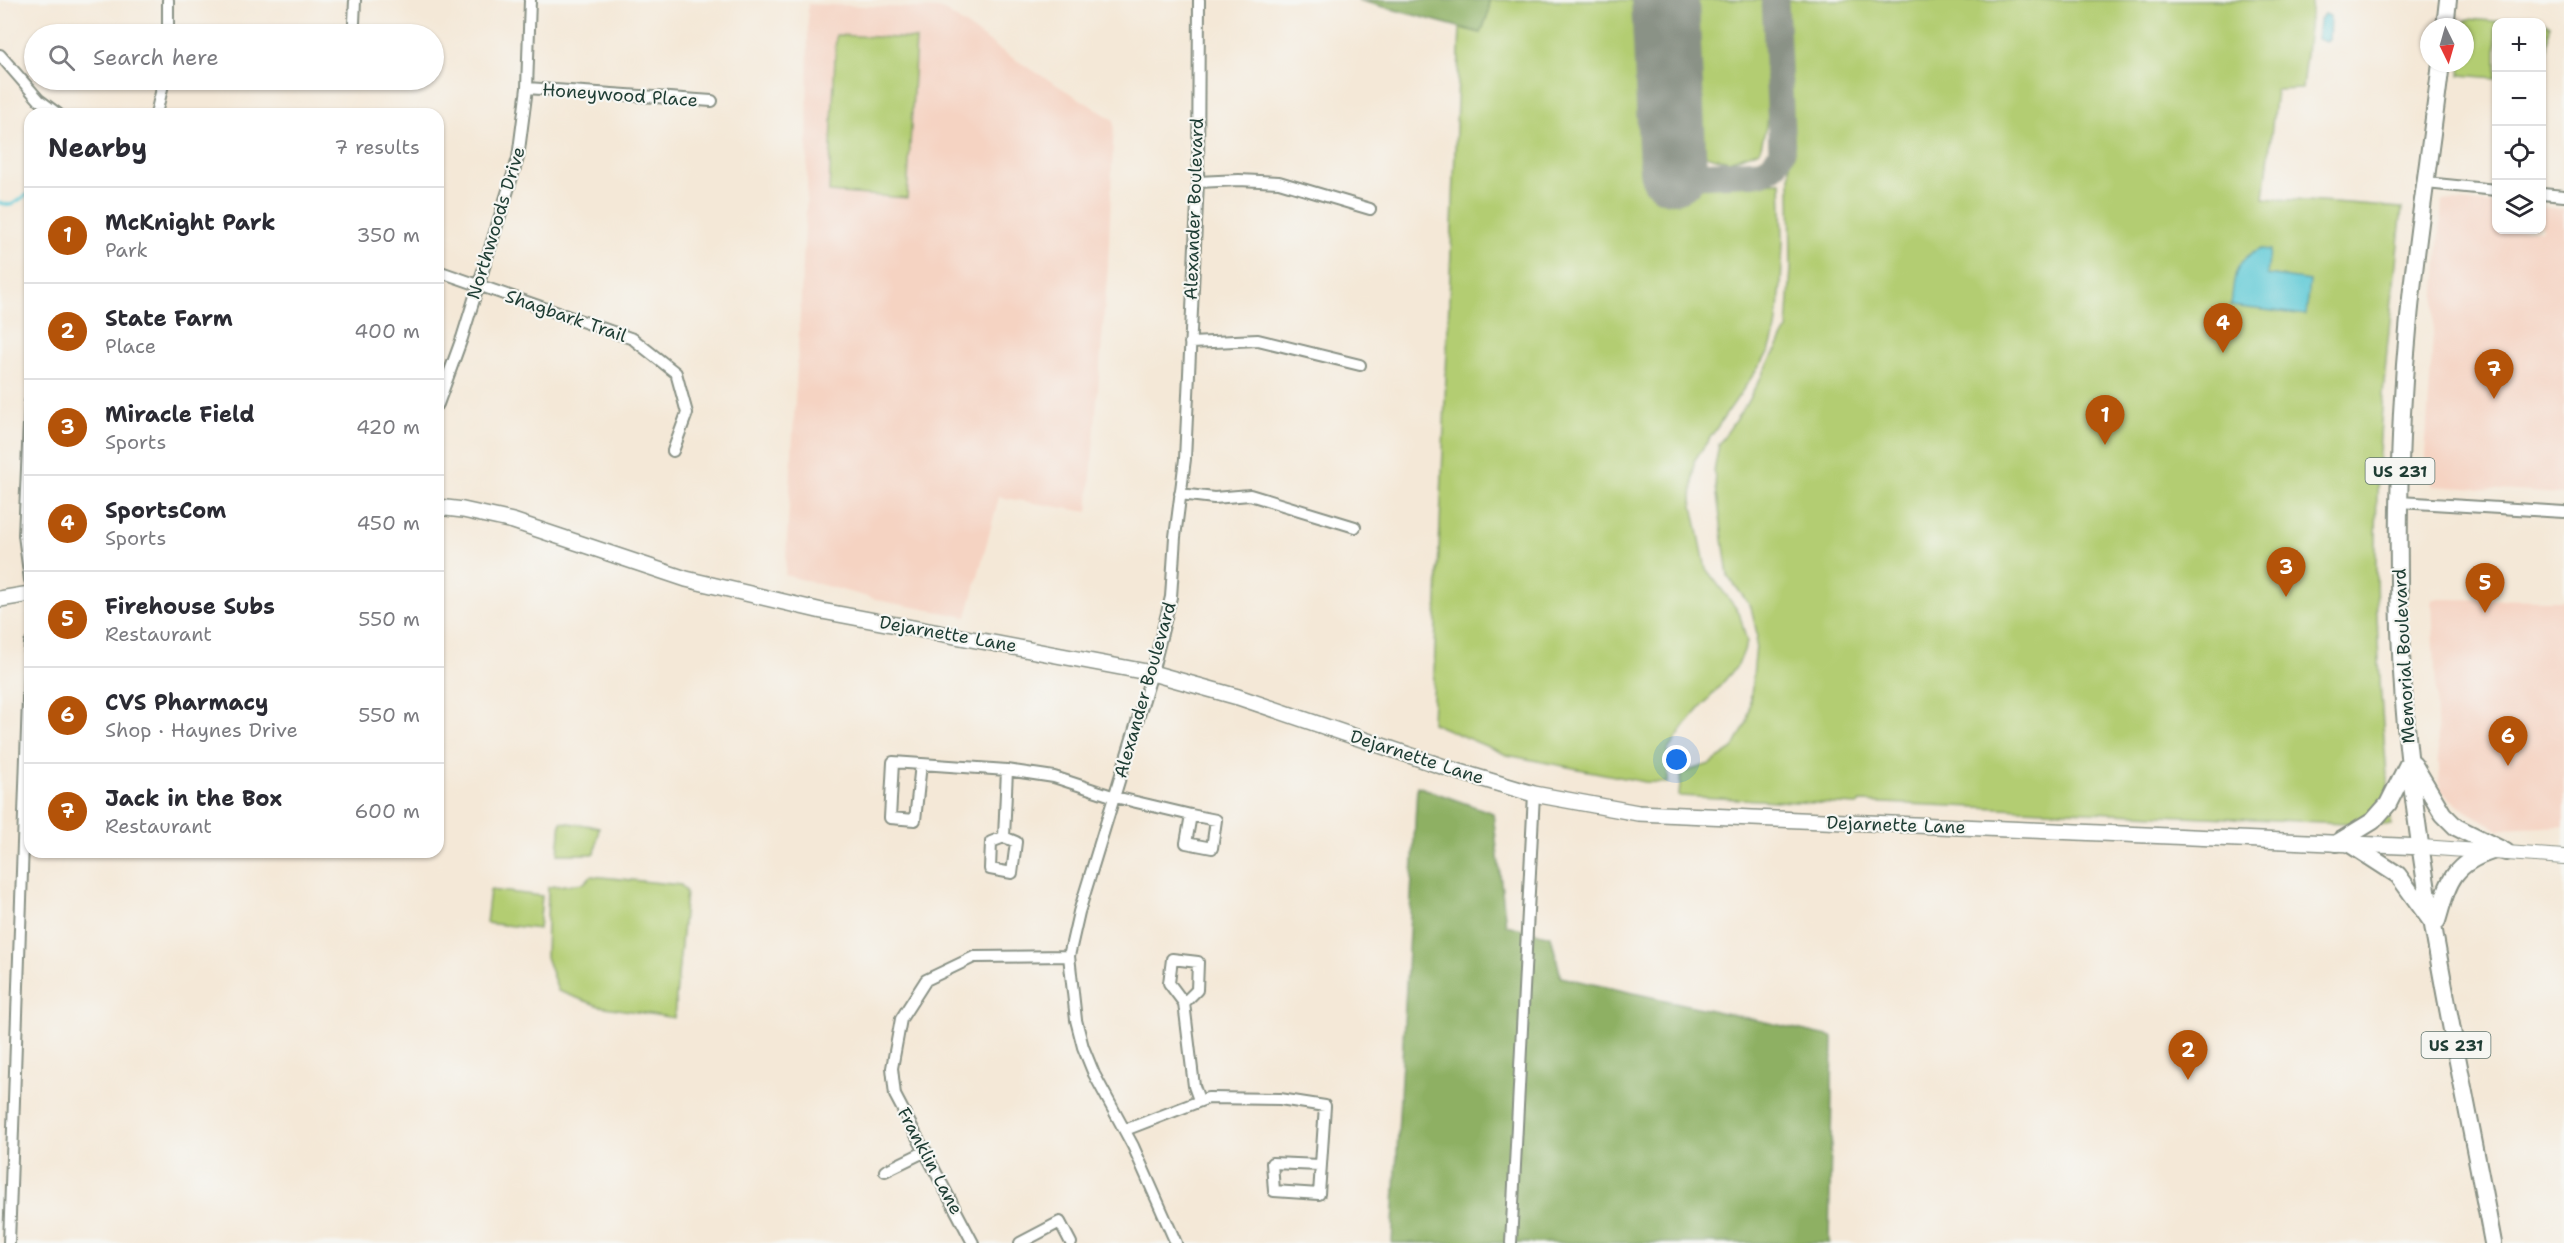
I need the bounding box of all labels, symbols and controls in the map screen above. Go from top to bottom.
north arrow [2420,18,2474,72]
map controls [2492,18,2546,234]
button: + [2492,18,2546,72]
search box [24,24,444,90]
icon: search [45,41,78,74]
text: Search here [93,43,219,72]
button: − [2492,72,2546,126]
street label: Honeywood Place [541,78,699,112]
street label: Alexander Boulevard [1179,118,1209,300]
button: locate [2492,126,2546,180]
text: Nearby [48,130,147,165]
text: 7 results [334,134,420,160]
street label: Northwoods Drive [461,144,531,302]
button: layers [2492,180,2546,234]
text: McKnight Park [105,208,276,237]
text: 1 [63,222,72,248]
text: 350 m [356,222,420,248]
text: Park [105,237,148,263]
street label: Shagbark Trail [502,284,631,348]
text: State Farm [105,304,233,333]
pin: 4 [2204,304,2242,353]
text: 2 [61,318,75,344]
text: 400 m [354,318,420,344]
text: Place [105,333,156,359]
pin: 7 [2474,350,2514,399]
pin: 1 [2086,396,2124,445]
text: Miracle Field [105,400,255,429]
text: 3 [61,414,75,440]
text: 420 m [356,414,420,440]
text: Sports [105,429,166,455]
road number: US 231 [2366,458,2434,484]
text: SportsCom [105,496,226,525]
text: 4 [61,510,75,536]
text: 450 m [356,510,420,536]
text: Sports [105,525,166,551]
pin: 3 [2266,548,2306,597]
pin: 5 [2466,564,2504,613]
street label: Memorial Boulevard [2387,568,2421,744]
text: Firehouse Subs [105,592,275,621]
street label: Alexander Boulevard [1108,599,1182,781]
text: 5 [61,606,74,632]
text: 550 m [358,606,420,632]
street label: Dejarnette Lane [877,610,1019,658]
text: Restaurant [105,621,212,647]
text: CVS Pharmacy [105,688,268,717]
text: 6 [61,702,75,728]
text: 550 m [358,702,420,728]
pin: 6 [2488,716,2528,766]
text: Shop · Haynes Drive [105,717,298,743]
street label: Dejarnette Lane [1347,724,1487,790]
your location [1662,745,1691,774]
text: Jack in the Box [105,784,282,813]
text: 7 [61,798,75,824]
text: 600 m [355,798,420,824]
street label: Dejarnette Lane [1826,811,1966,839]
text: Restaurant [105,813,212,839]
pin: 2 [2168,1030,2208,1080]
road number: US 231 [2422,1032,2490,1058]
street label: Franklin Lane [892,1103,968,1219]

